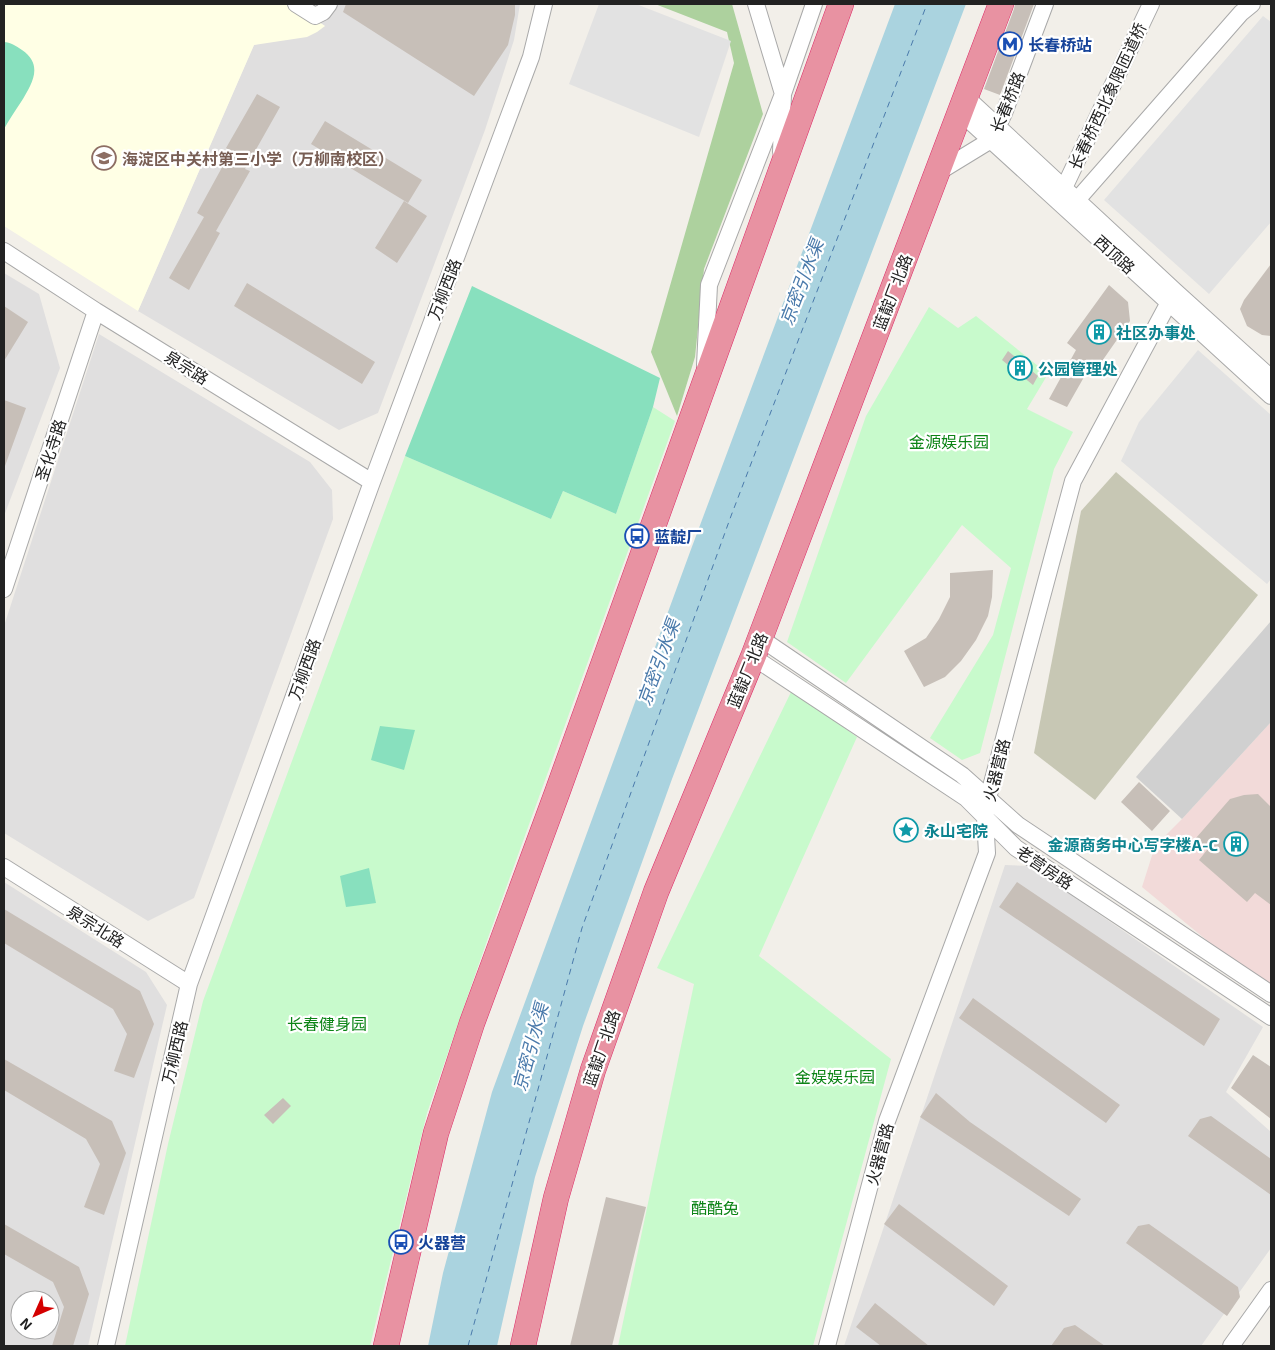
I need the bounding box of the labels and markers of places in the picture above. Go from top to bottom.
metro station icon: 长春桥站 [997,31,1023,57]
place label: 长春桥站 [1028,35,1092,54]
school or university icon: 海淀区中关村第三小学（万柳南校区） [91,145,117,171]
place label: 海淀区中关村第三小学（万柳南校区） [122,149,394,168]
building icon: 社区办事处 [1086,319,1112,345]
place label: 社区办事处 [1116,323,1196,342]
building icon: 公园管理处 [1007,355,1033,381]
place label: 公园管理处 [1038,359,1118,378]
bus stop icon: 蓝靛厂 [624,523,650,549]
place label: 蓝靛厂 [654,527,702,546]
place icon: 永山宅院 [893,817,919,843]
place label: 永山宅院 [924,821,988,840]
building icon: 金源商务中心写字楼A-C [1223,831,1249,857]
place label: 金源商务中心写字楼A-C [1048,835,1218,854]
bus stop icon: 火器营 [388,1229,414,1255]
place label: 火器营 [418,1233,466,1252]

